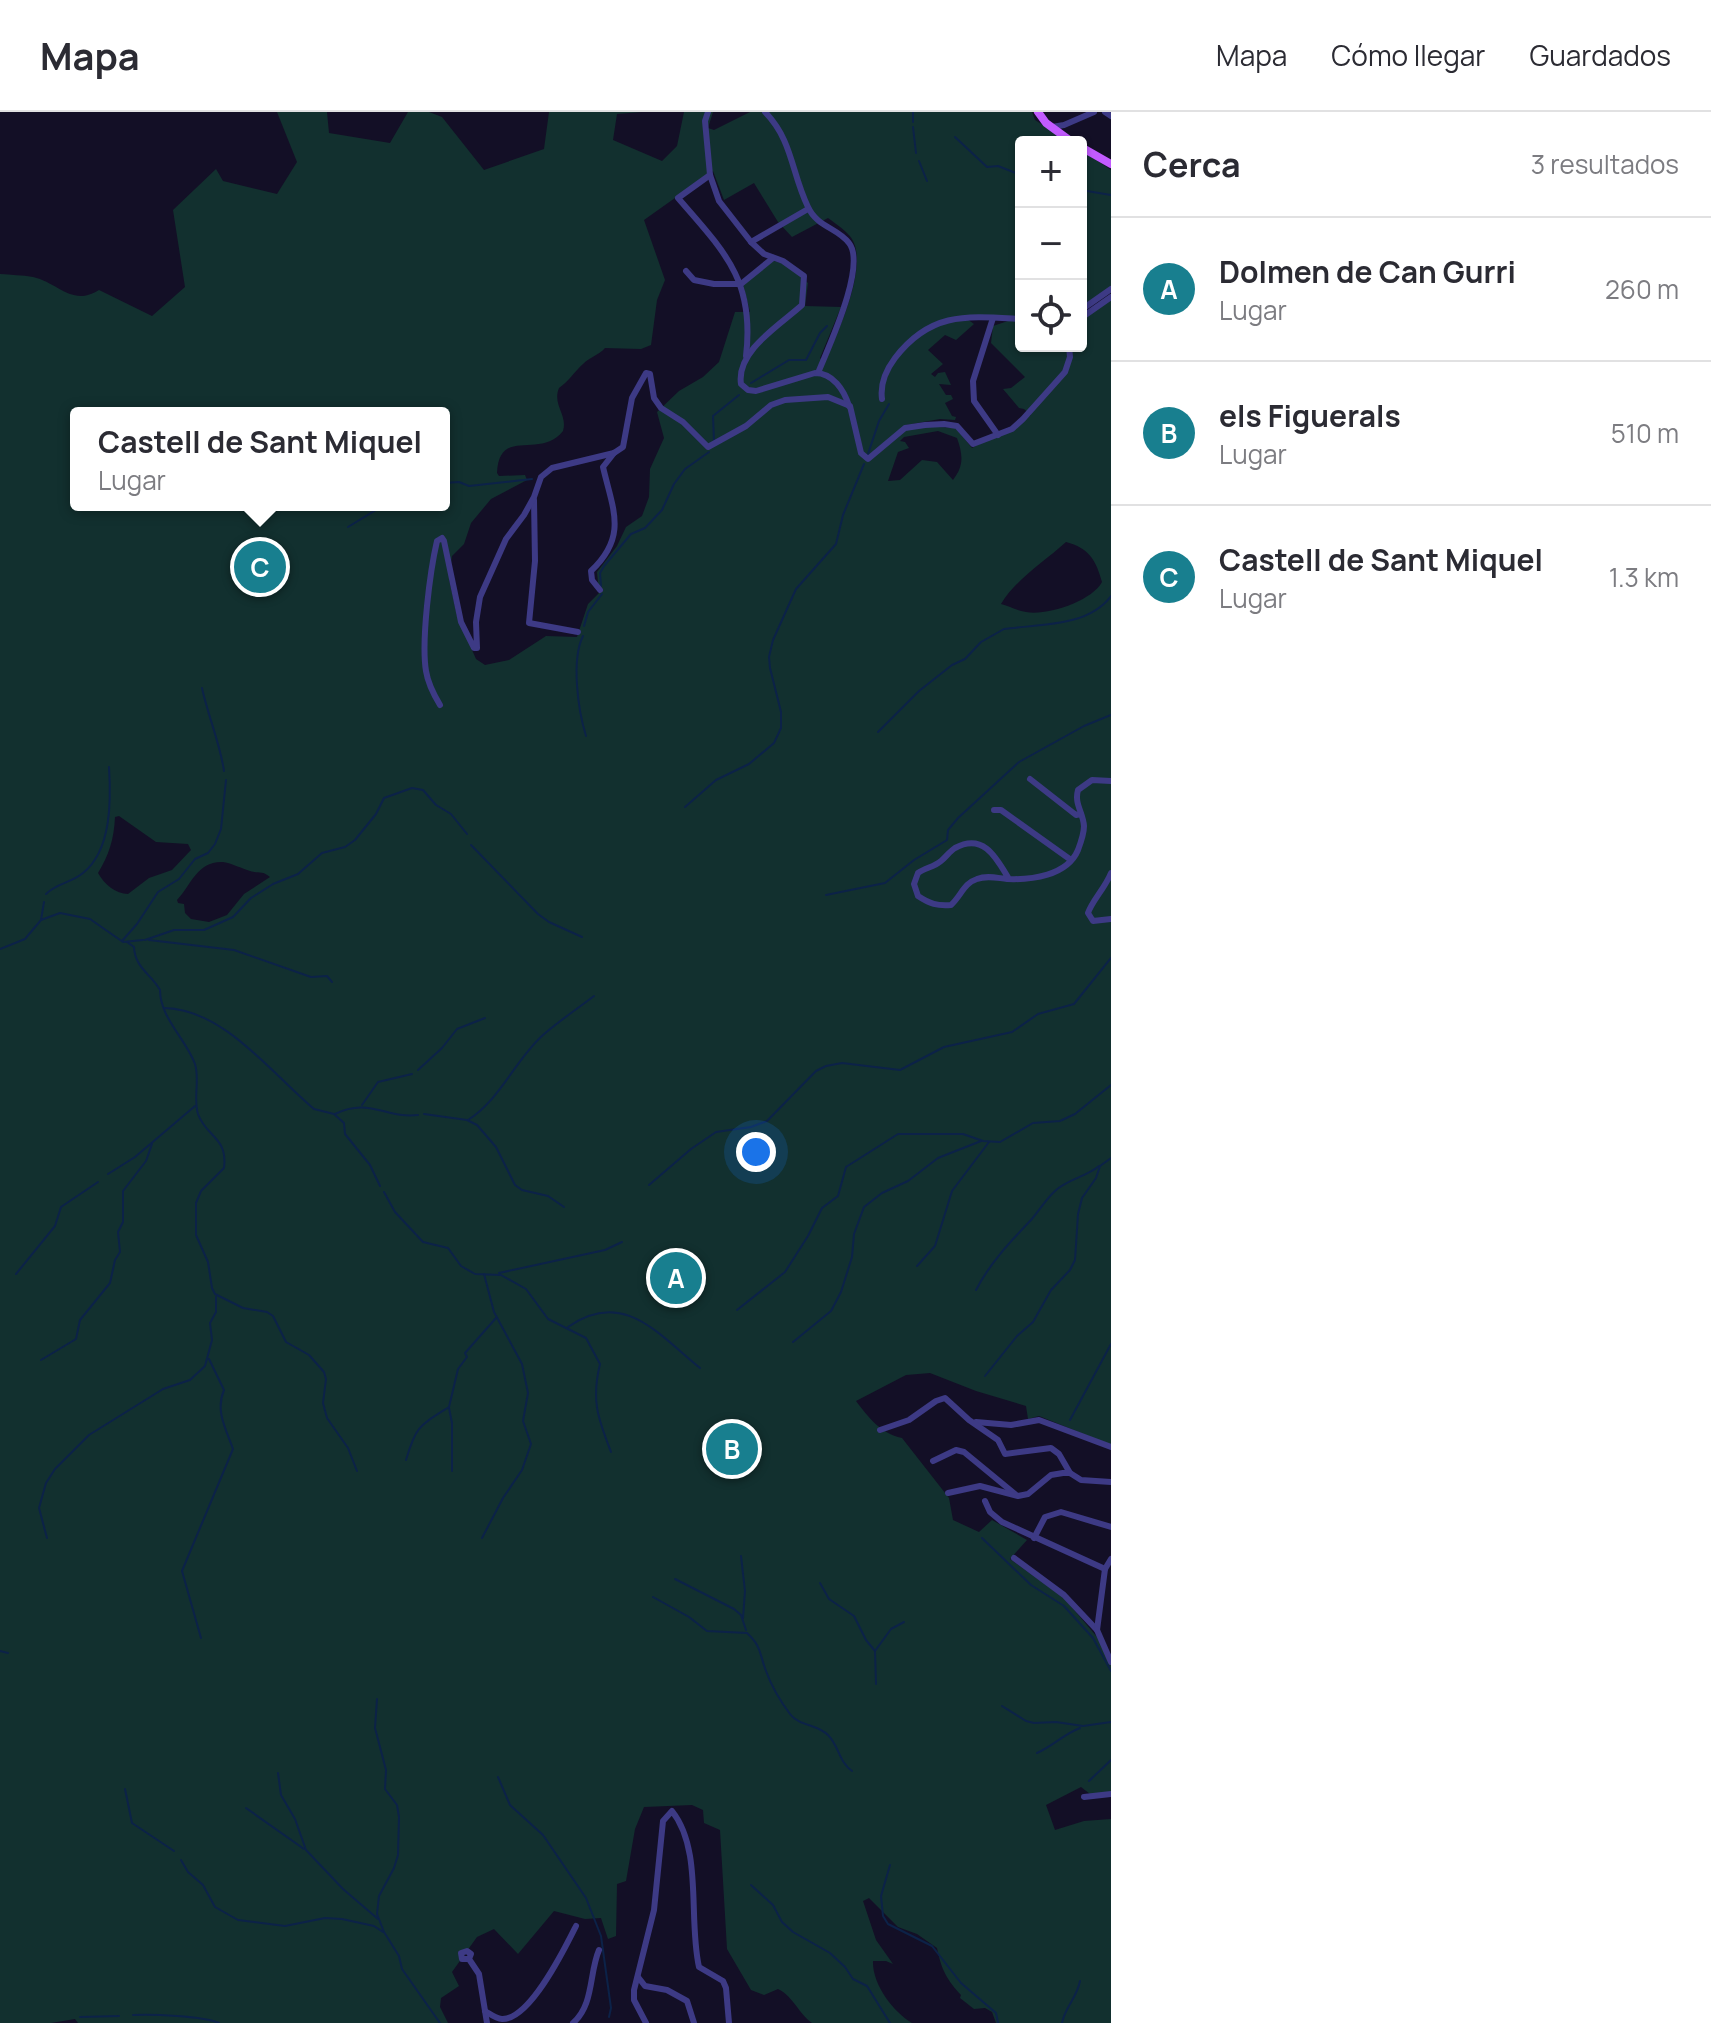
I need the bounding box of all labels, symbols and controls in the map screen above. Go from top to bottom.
text: Mapa [40,29,140,81]
text: Mapa [1216,36,1287,74]
text: Cómo llegar [1331,36,1485,74]
text: Guardados [1529,36,1671,74]
map controls [1015,136,1087,352]
button: + [1015,136,1087,208]
text: Cerca [1143,141,1241,187]
text: 3 resultados [1531,146,1679,182]
button: − [1015,208,1087,280]
text: Dolmen de Can Gurri [1219,251,1516,292]
text: A [1160,271,1178,307]
text: 260 m [1605,271,1679,307]
button: locate [1015,280,1087,352]
text: Lugar [1219,292,1287,328]
text: els Figuerals [1219,395,1401,436]
popup [70,407,450,511]
text: B [1161,415,1177,451]
text: 510 m [1611,415,1679,451]
text: Castell de Sant Miquel [98,421,422,462]
text: Lugar [1219,436,1287,472]
text: Lugar [98,462,166,498]
pin: C [234,537,286,597]
text: Castell de Sant Miquel [1219,539,1543,580]
text: C [1159,559,1179,595]
text: 1.3 km [1609,559,1679,595]
text: Lugar [1219,580,1287,616]
your location [736,1132,776,1172]
pin: A [650,1248,702,1308]
pin: B [706,1419,758,1479]

